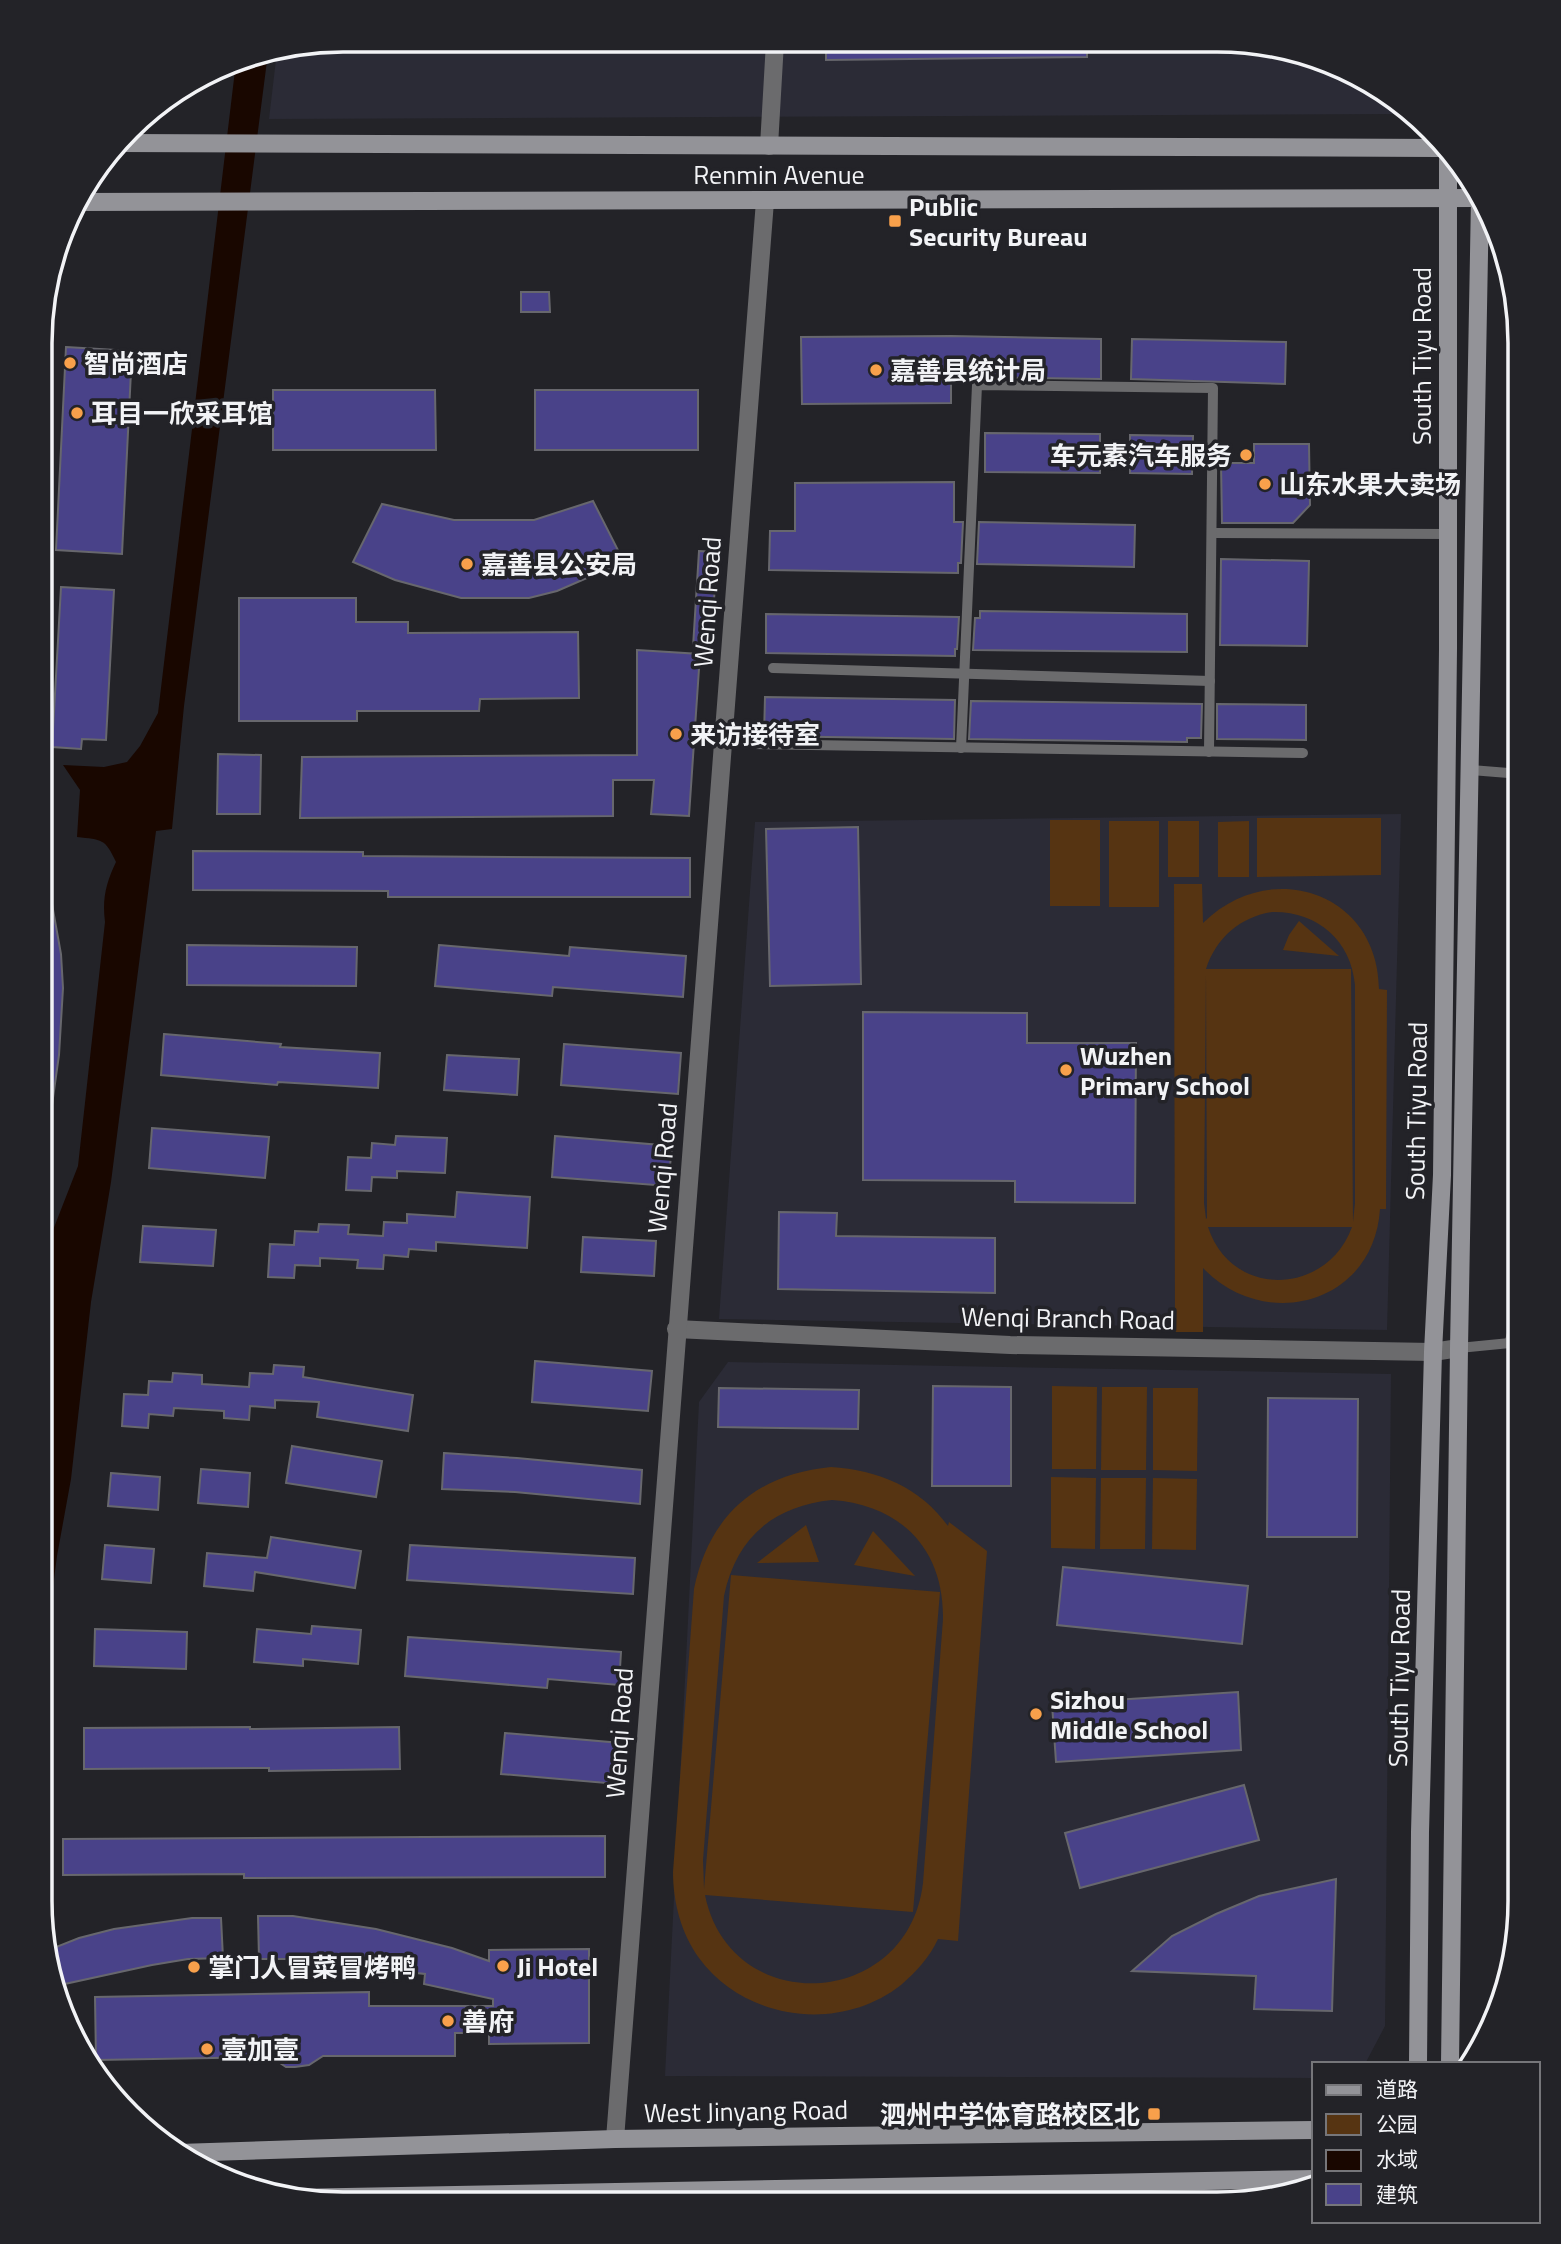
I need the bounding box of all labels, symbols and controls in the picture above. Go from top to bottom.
street label: Renmin Avenue [693,155,865,194]
place label: Public Security Bureau [909,187,1088,256]
marker: Public Security Bureau [887,213,903,229]
street label: South Tiyu Road [1402,267,1441,445]
place label: 智尚酒店 [84,344,188,383]
place label: 嘉善县统计局 [890,351,1046,390]
marker: 智尚酒店 [62,355,78,371]
marker: 嘉善县统计局 [868,362,884,378]
place label: 耳目一欣采耳馆 [91,394,273,433]
marker: 耳目一欣采耳馆 [69,405,85,421]
place label: 车元素汽车服务 [1050,436,1232,475]
marker: 车元素汽车服务 [1238,447,1254,463]
place label: 山东水果大卖场 [1279,465,1461,504]
marker: 山东水果大卖场 [1257,476,1273,492]
street label: Wenqi Road [683,535,731,669]
place label: 嘉善县公安局 [481,545,637,584]
marker: 嘉善县公安局 [459,556,475,572]
place label: 来访接待室 [690,715,820,754]
marker: 来访接待室 [668,726,684,742]
street label: South Tiyu Road [1395,1022,1437,1200]
place label: Wuzhen Primary School [1080,1036,1250,1105]
marker: Wuzhen Primary School [1058,1062,1074,1078]
street label: Wenqi Road [637,1101,687,1235]
street label: Wenqi Branch Road [961,1297,1175,1339]
street label: South Tiyu Road [1378,1589,1420,1767]
street label: Wenqi Road [595,1666,643,1800]
place label: Sizhou Middle School [1050,1680,1208,1749]
marker: Sizhou Middle School [1028,1706,1044,1722]
place label: Ji Hotel [517,1947,598,1986]
place label: 掌门人冒菜冒烤鸭 [208,1948,416,1987]
marker: Ji Hotel [495,1958,511,1974]
marker: 掌门人冒菜冒烤鸭 [186,1959,202,1975]
place label: 善府 [462,2002,514,2041]
marker: 善府 [440,2013,456,2029]
place label: 壹加壹 [221,2030,299,2069]
marker: 壹加壹 [199,2041,215,2057]
legend [1312,2062,1540,2223]
text: 道路 [1376,2073,1418,2105]
street label: West Jinyang Road [644,2090,848,2132]
place label: 泗州中学体育路校区北 [880,2095,1140,2134]
marker: 泗州中学体育路校区北 [1146,2106,1162,2122]
text: 公园 [1376,2108,1418,2140]
text: 水域 [1376,2143,1418,2175]
text: 建筑 [1376,2178,1418,2210]

